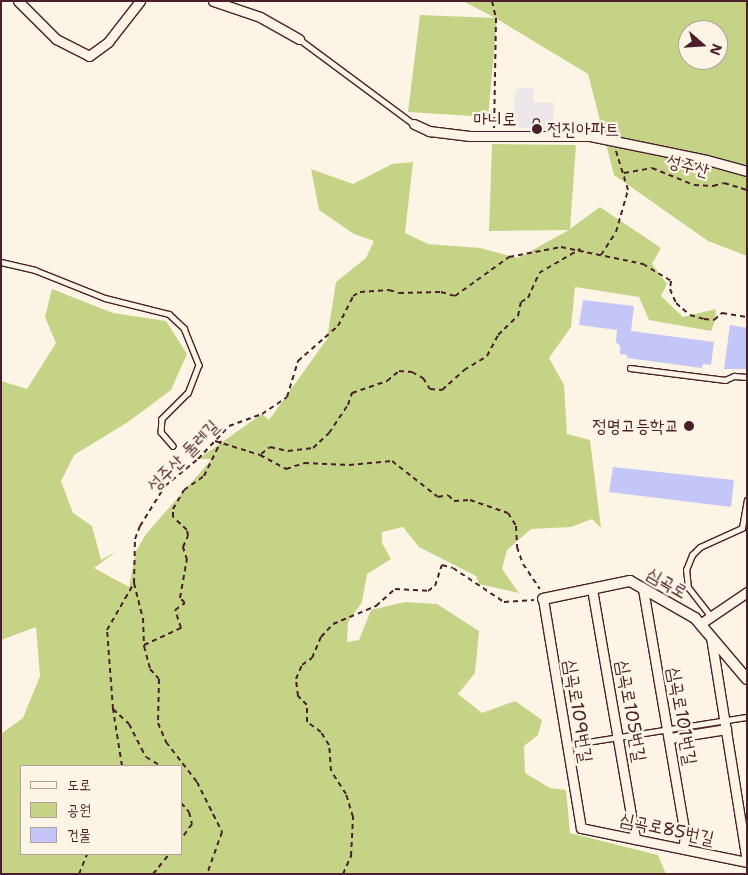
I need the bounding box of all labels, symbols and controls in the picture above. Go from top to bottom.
north arrow [678,20,728,70]
text: N [706,41,727,58]
street label: 마니로 [473,108,517,130]
place label: 전진아파트 [547,118,619,140]
marker: 전진아파트 [531,123,543,135]
street label: 성주산 [664,150,712,182]
street label: 성주산 둘레길 [142,415,224,497]
place label: 정명고등학교 [592,415,679,437]
marker: 정명고등학교 [683,420,695,432]
street label: 심곡로 [643,563,691,603]
street label: 심곡로109번길 [559,658,597,764]
street label: 심곡로105번길 [611,658,651,764]
street label: 심곡로101번길 [663,665,701,767]
legend [20,765,182,855]
text: 도로 [67,775,91,795]
text: 공원 [67,800,91,820]
street label: 심곡로85번길 [618,808,716,850]
text: 건물 [67,825,91,845]

